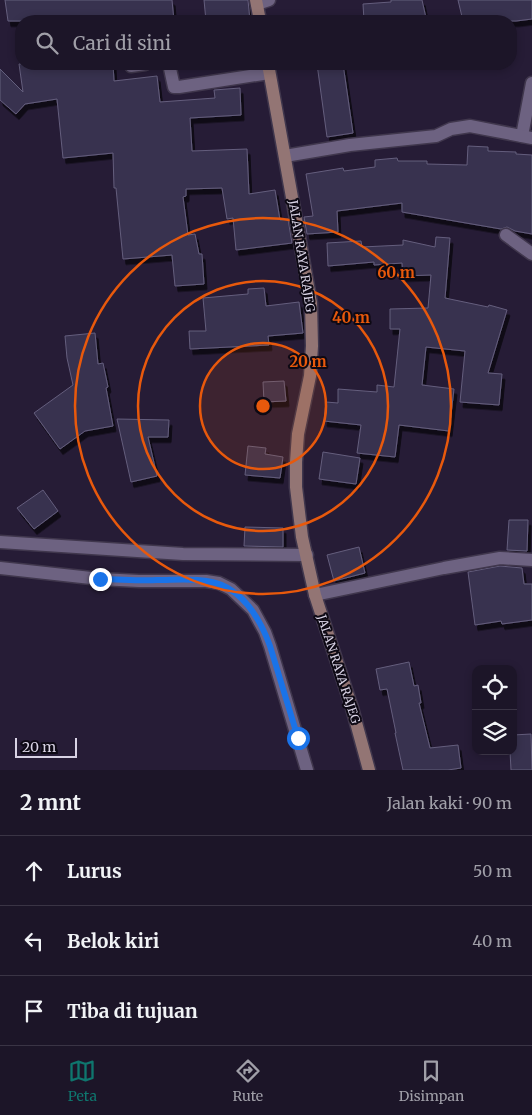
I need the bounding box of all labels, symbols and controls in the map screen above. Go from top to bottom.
search box [15,15,517,70]
icon: search [33,29,61,57]
text: Cari di sini [73,31,171,55]
street label: JALAN RAYA RAJEG [286,198,318,313]
text: 60 m [377,263,415,282]
text: 40 m [332,308,370,327]
text: 20 m [289,352,327,371]
centre of rings [254,397,272,415]
route end [89,568,112,591]
street label: JALAN RAYA RAJEG [314,612,364,725]
map controls [472,665,517,755]
button: locate [472,665,517,710]
button: layers [472,710,517,755]
route start [287,727,310,750]
scale bar [15,735,78,758]
text: 20 m [22,738,56,756]
text: 2 mnt [20,789,81,816]
text: Jalan kaki · 90 m [387,793,512,813]
icon: ahead [20,857,48,885]
text: Lurus [67,859,122,883]
text: 50 m [473,861,512,881]
icon: left [20,927,48,955]
text: Belok kiri [67,929,159,953]
text: 40 m [472,931,512,951]
icon: arrive [20,997,48,1025]
text: Tiba di tujuan [67,999,198,1023]
tab: Peta [68,1057,97,1105]
tab: Rute [232,1057,263,1105]
tab: Disimpan [399,1057,464,1105]

